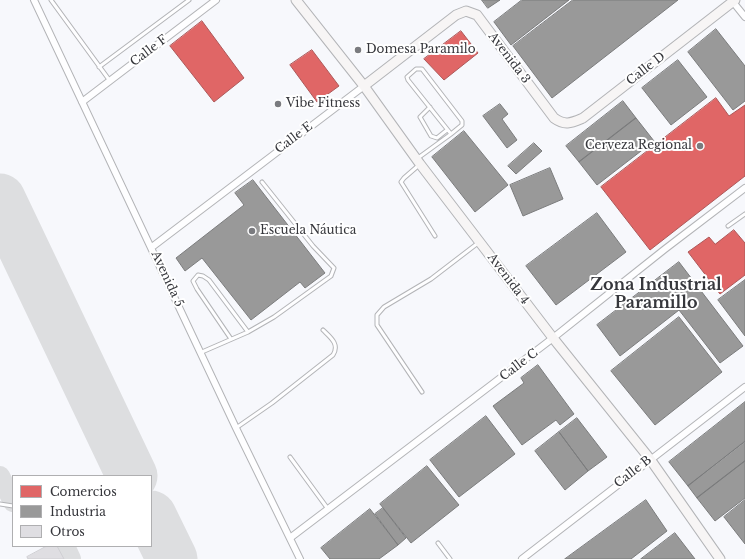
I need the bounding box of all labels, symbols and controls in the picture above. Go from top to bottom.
street label: Avenida 3 [485,30,533,86]
street label: Calle F [128,32,170,70]
place label: Domesa Paramilo [366,43,476,57]
marker: Domesa Paramilo [353,45,363,55]
street label: Calle D [624,49,668,89]
place label: Vibe Fitness [286,97,360,111]
marker: Vibe Fitness [273,99,283,109]
street label: Calle E [272,119,316,157]
place label: Cerveza Regional [585,139,692,153]
marker: Cerveza Regional [695,141,705,151]
place label: Escuela Náutica [260,224,356,238]
marker: Escuela Náutica [247,226,257,236]
street label: Avenida 5 [148,249,186,309]
street label: Avenida 4 [484,251,532,307]
district label: Zona Industrial Paramillo [590,275,722,313]
street label: Calle C [497,346,541,384]
street label: Calle B [611,453,655,491]
legend [12,475,152,547]
text: Comercios [50,484,117,499]
text: Industria [50,504,106,519]
text: Otros [50,524,85,539]

